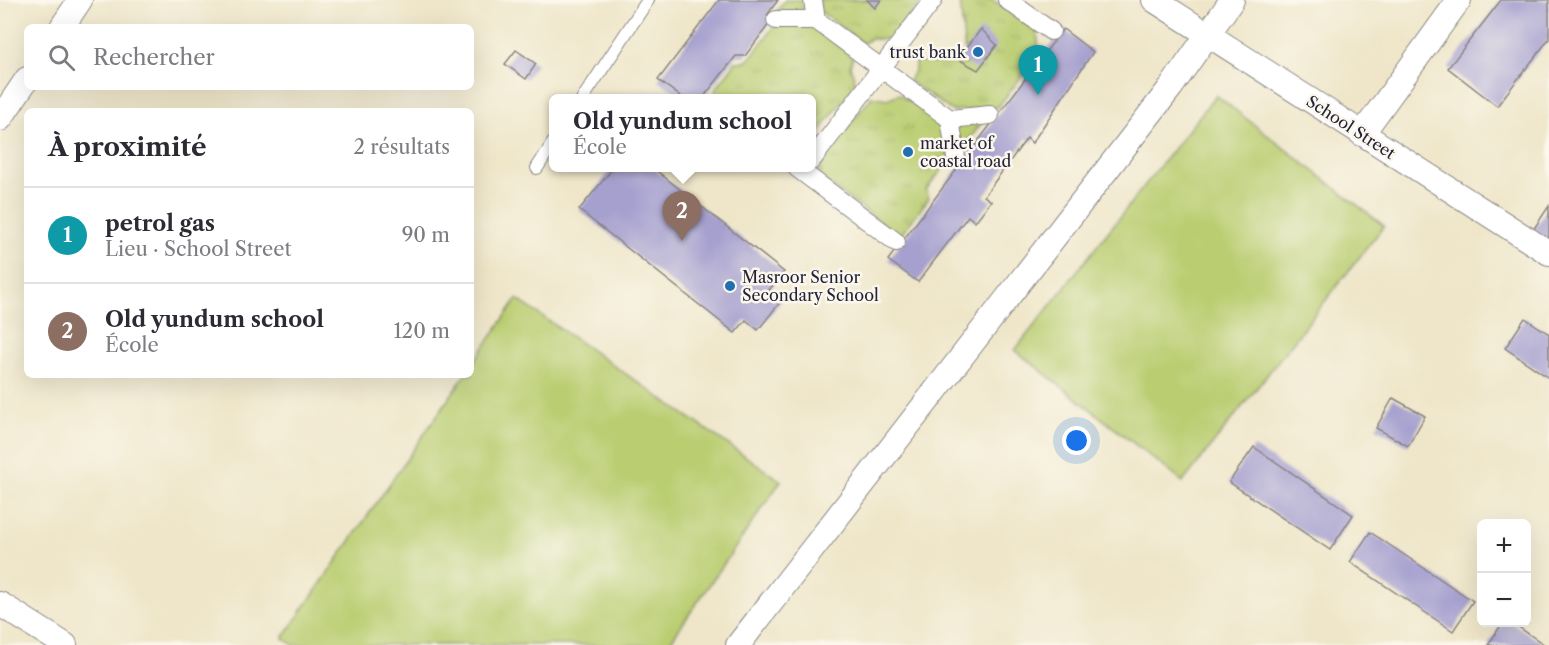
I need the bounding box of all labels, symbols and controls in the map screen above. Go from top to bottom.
search box [24,24,474,90]
icon: search [45,41,78,74]
place label: trust bank [890,42,967,62]
text: Rechercher [93,44,215,71]
marker: trust bank [971,45,985,59]
pin: 1 [1018,46,1058,95]
street label: School Street [1303,91,1399,163]
popup [549,94,816,172]
text: Old yundum school [573,108,792,135]
text: À proximité [48,131,207,163]
place label: market of coastal road [920,133,1011,171]
text: 2 résultats [353,135,450,159]
text: École [573,135,627,159]
marker: market of coastal road [901,145,915,159]
pin: 2 [662,192,702,241]
text: petrol gas [105,210,215,237]
text: 1 [63,223,72,247]
text: 90 m [402,223,450,247]
text: Lieu · School Street [105,237,291,261]
place label: Masroor Senior Secondary School [742,267,879,305]
marker: Masroor Senior Secondary School [723,279,737,293]
text: Old yundum school [105,306,324,333]
text: 2 [62,319,73,343]
text: 120 m [393,319,450,343]
text: École [105,333,159,357]
your location [1062,426,1091,455]
map controls [1477,519,1531,627]
button: + [1477,519,1531,573]
button: − [1477,573,1531,627]

